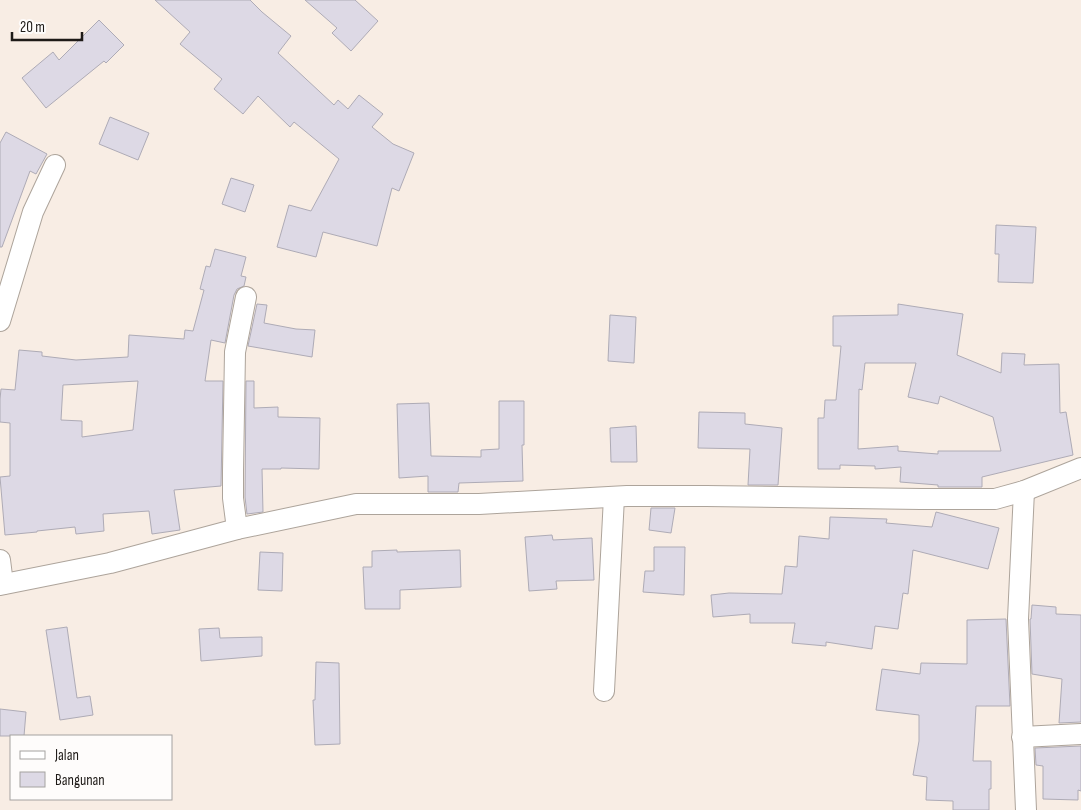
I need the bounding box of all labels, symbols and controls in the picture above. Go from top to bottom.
scale bar [12,10,82,42]
text: 20 m [20,18,45,37]
legend [10,735,172,800]
text: Jalan [54,746,79,765]
text: Bangunan [55,771,105,790]

